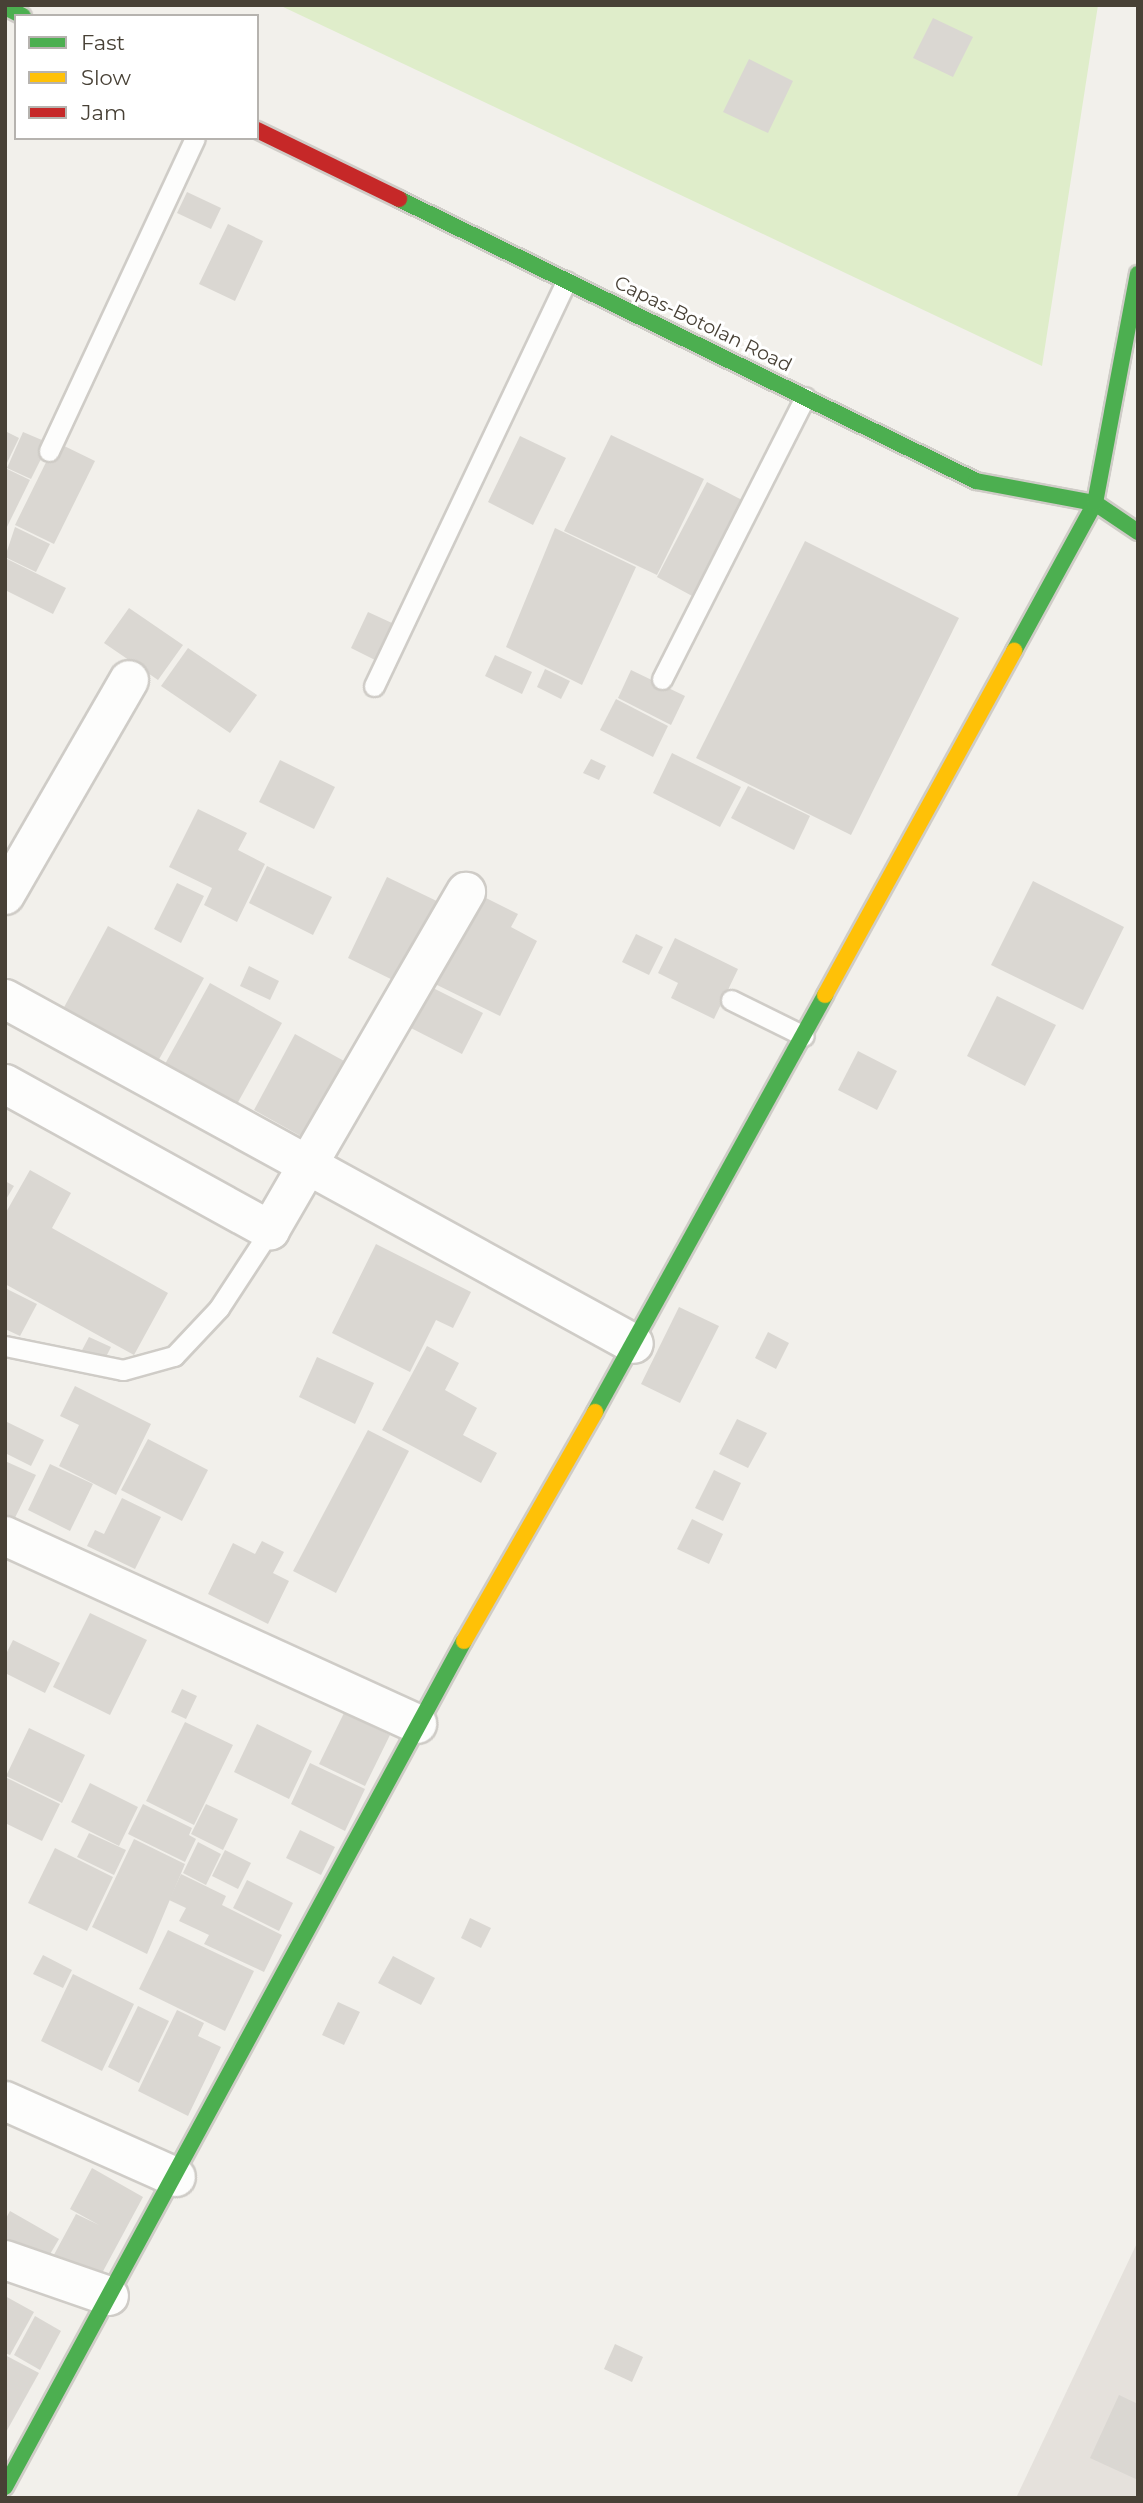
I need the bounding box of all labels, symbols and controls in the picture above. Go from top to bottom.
legend [14,14,259,140]
text: Fast [81,30,125,55]
text: Slow [81,65,131,90]
text: Jam [81,100,126,125]
street label: Capas-Botolan Road [611,271,795,377]

